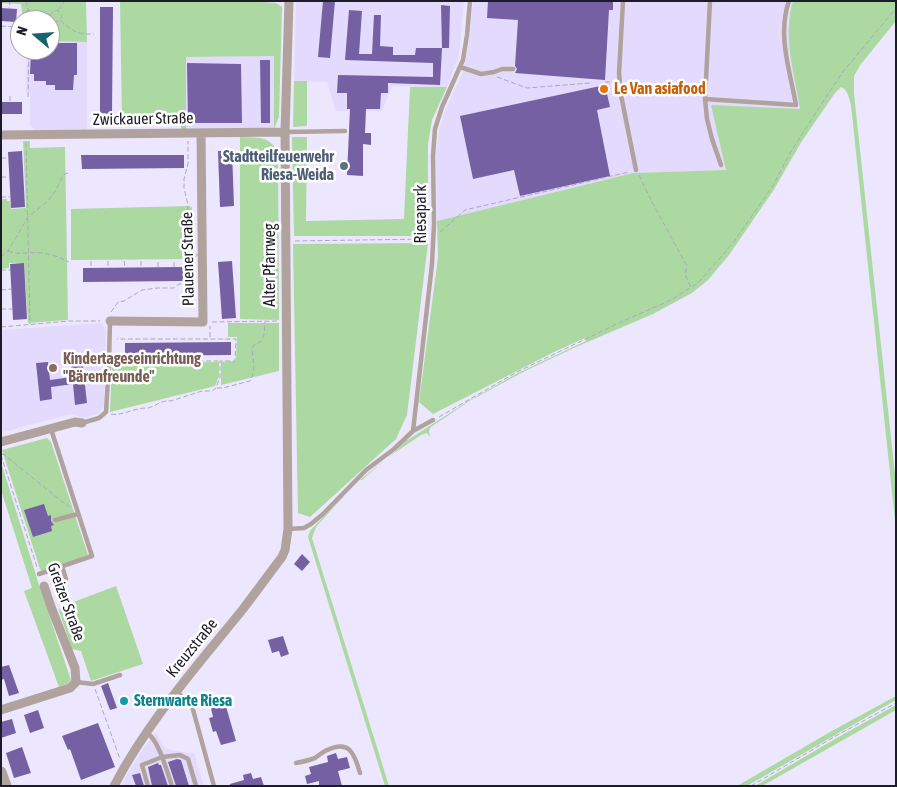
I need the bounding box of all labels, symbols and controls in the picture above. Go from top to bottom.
north arrow [10,10,60,60]
text: N [13,24,31,37]
place label: Le Van asiafood [614,79,706,99]
marker: Le Van asiafood [598,83,610,95]
street label: Zwickauer Straße [92,109,194,129]
place label: Stadtteilfeuerwehr Riesa-Weida [223,147,334,185]
marker: Stadtteilfeuerwehr Riesa-Weida [338,160,350,172]
street label: Riesapark [411,185,431,243]
street label: Plauener Straße [178,212,198,306]
street label: Alter Pfarrweg [260,223,280,307]
place label: Kindertageseinrichtung "Bärenfreunde" [63,349,201,387]
marker: Kindertageseinrichtung "Bärenfreunde" [47,362,59,374]
street label: Greizer Straße [43,560,89,644]
street label: Kreuzstraße [162,615,222,681]
place label: Sternwarte Riesa [134,691,232,711]
marker: Sternwarte Riesa [118,695,130,707]

